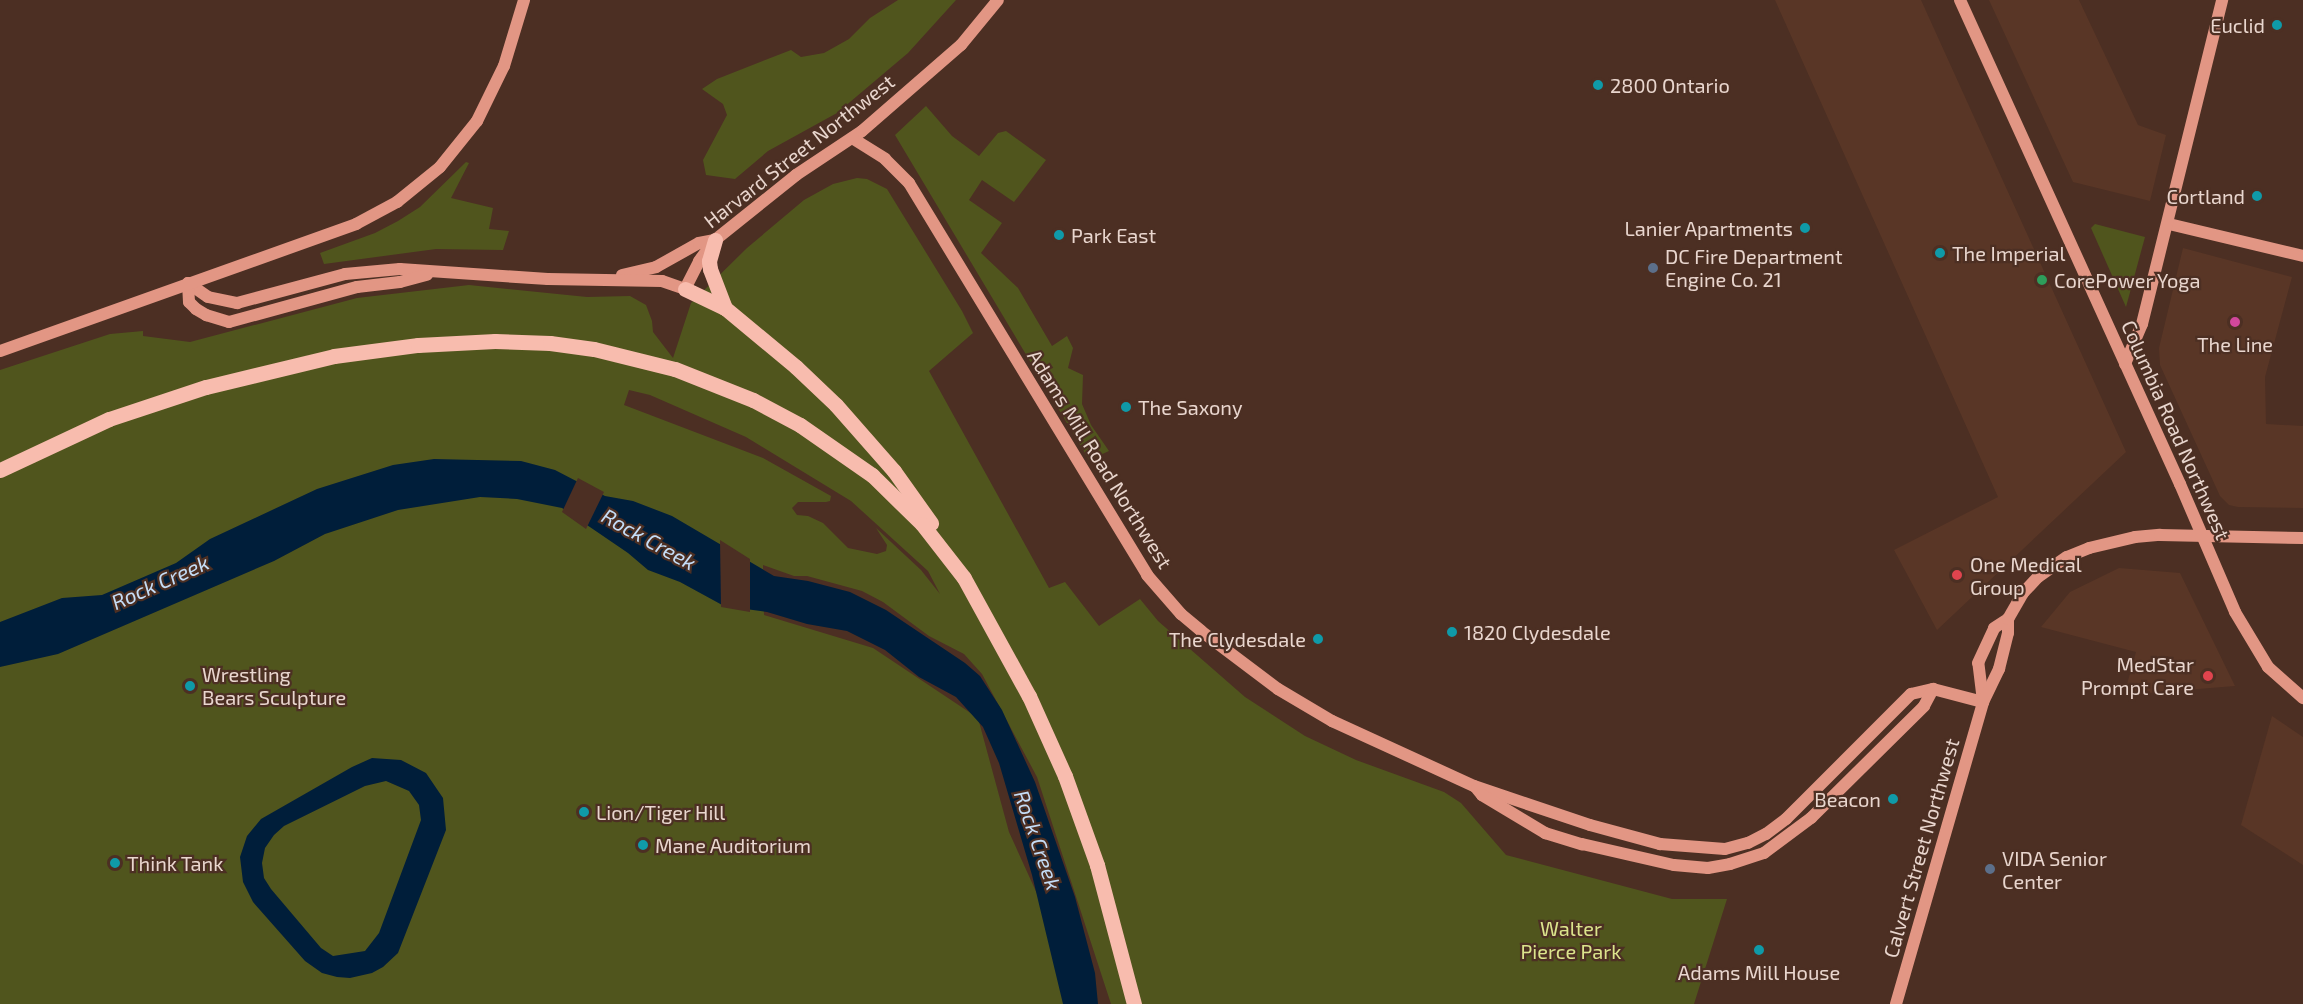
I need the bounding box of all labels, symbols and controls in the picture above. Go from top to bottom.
place label: Euclid [2210,13,2265,37]
marker: Euclid [2270,18,2284,32]
street label: Harvard Street Northwest [699,69,899,233]
place label: 2800 Ontario [1610,73,1730,97]
marker: 2800 Ontario [1591,78,1605,92]
place label: Cortland [2167,184,2245,208]
marker: Cortland [2250,189,2264,203]
place label: Lanier Apartments [1624,216,1793,240]
marker: Lanier Apartments [1798,221,1812,235]
place label: Park East [1071,223,1156,247]
marker: Park East [1052,228,1066,242]
place label: The Imperial [1952,241,2065,265]
place label: DC Fire Department Engine Co. 21 [1665,244,1843,291]
marker: The Imperial [1933,246,1947,260]
marker: DC Fire Department Engine Co. 21 [1646,261,1660,275]
place label: CorePower Yoga [2054,268,2201,292]
marker: CorePower Yoga [2035,273,2049,287]
marker: The Line [2228,315,2242,329]
street label: Columbia Road Northwest [2117,317,2235,543]
place label: The Line [2197,332,2273,356]
street label: Adams Mill Road Northwest [1023,345,1177,573]
place label: The Saxony [1138,395,1243,419]
marker: The Saxony [1119,400,1133,414]
water label: Rock Creek [597,503,701,575]
water label: Rock Creek [107,549,213,615]
place label: One Medical Group [1970,552,2082,599]
marker: One Medical Group [1948,566,1966,584]
place label: 1820 Clydesdale [1464,620,1611,644]
marker: 1820 Clydesdale [1445,625,1459,639]
place label: The Clydesdale [1169,627,1306,651]
marker: The Clydesdale [1311,632,1325,646]
place label: MedStar Prompt Care [2081,652,2194,699]
place label: Wrestling Bears Sculpture [202,662,346,709]
marker: MedStar Prompt Care [2199,667,2217,685]
marker: Wrestling Bears Sculpture [183,679,197,693]
street label: Calvert Street Northwest [1878,736,1964,960]
water label: Rock Creek [1009,787,1067,893]
place label: Beacon [1814,787,1881,811]
marker: Beacon [1886,792,1900,806]
place label: Lion/Tiger Hill [596,800,726,824]
marker: Lion/Tiger Hill [577,805,591,819]
place label: Mane Auditorium [655,833,811,857]
marker: Mane Auditorium [636,838,650,852]
place label: VIDA Senior Center [2002,846,2107,893]
place label: Think Tank [127,851,224,875]
marker: Think Tank [108,856,122,870]
marker: VIDA Senior Center [1983,862,1997,876]
park label: Walter Pierce Park [1521,916,1621,963]
marker: Adams Mill House [1752,943,1766,957]
place label: Adams Mill House [1678,960,1840,984]

